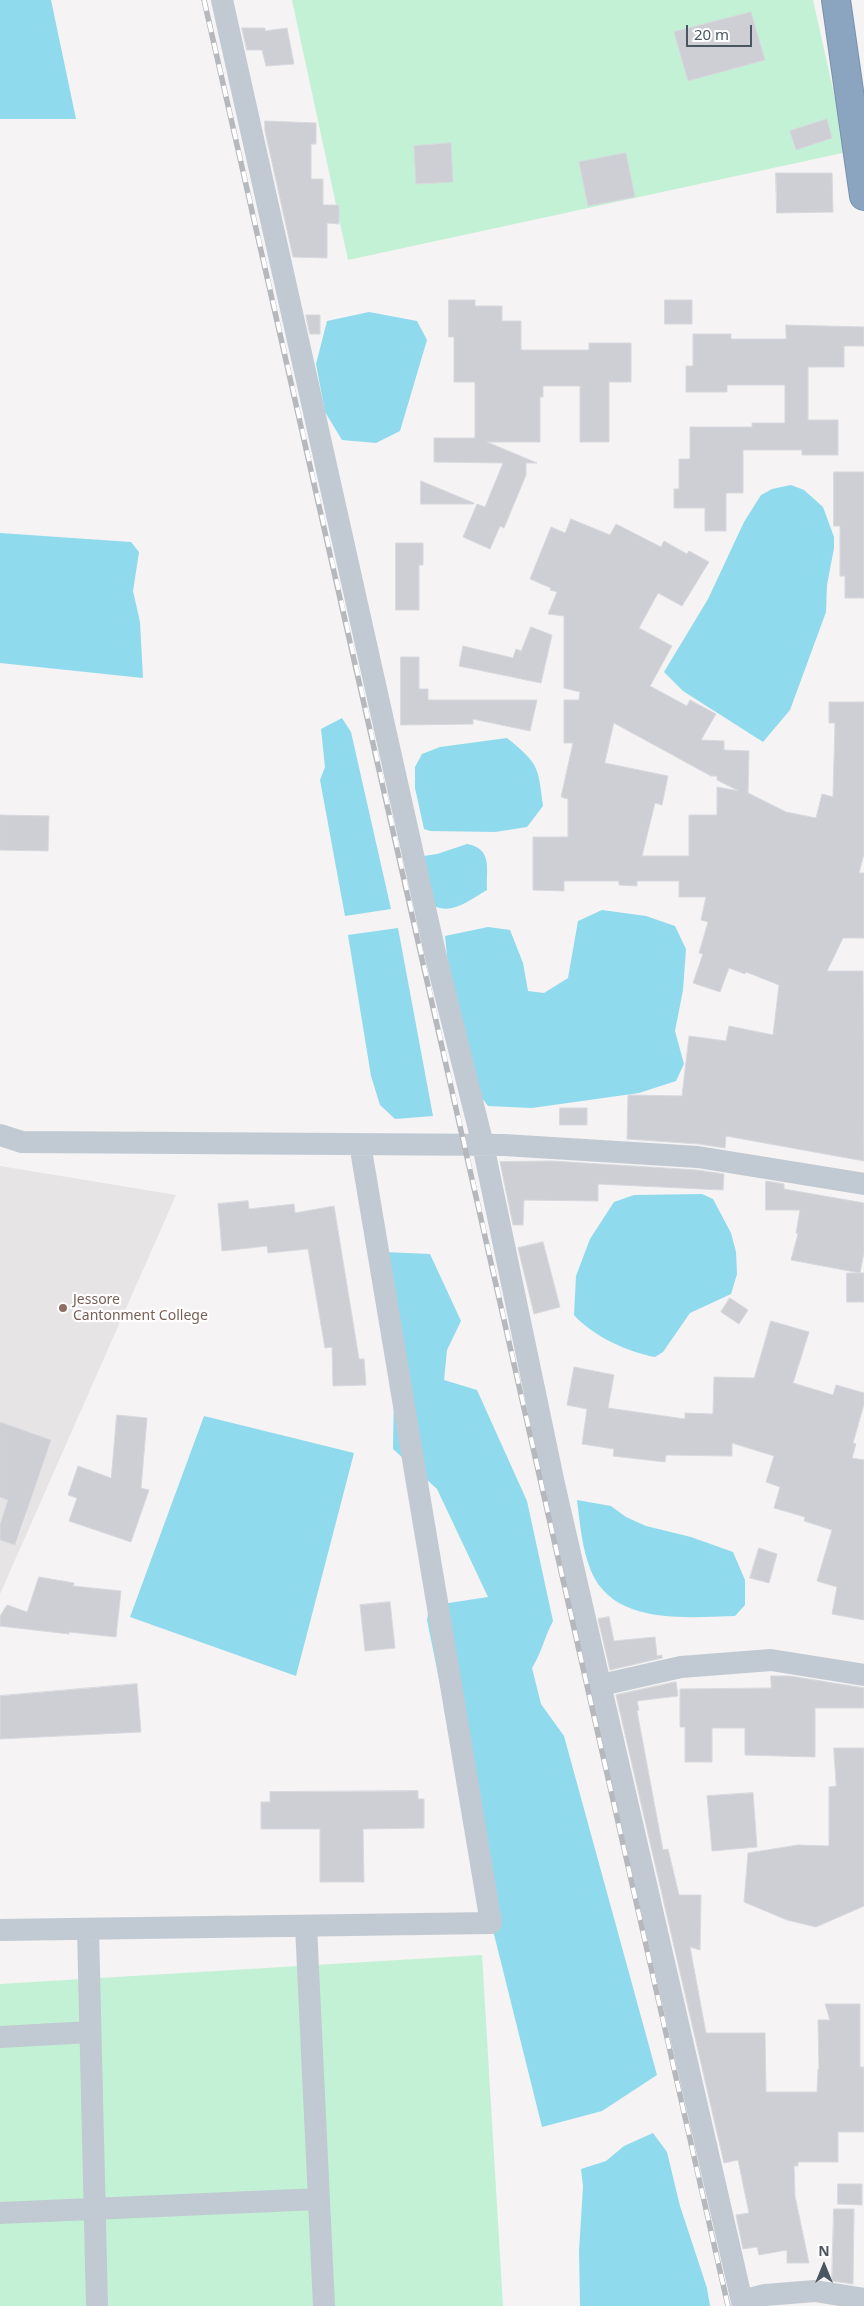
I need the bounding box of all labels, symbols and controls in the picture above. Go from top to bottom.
scale bar [689,15,755,47]
text: 20 m [694,24,729,44]
place label: Jessore Cantonment College [73,1292,208,1324]
marker: Jessore Cantonment College [57,1302,69,1314]
north arrow [799,2241,849,2291]
text: N [818,2241,830,2260]

